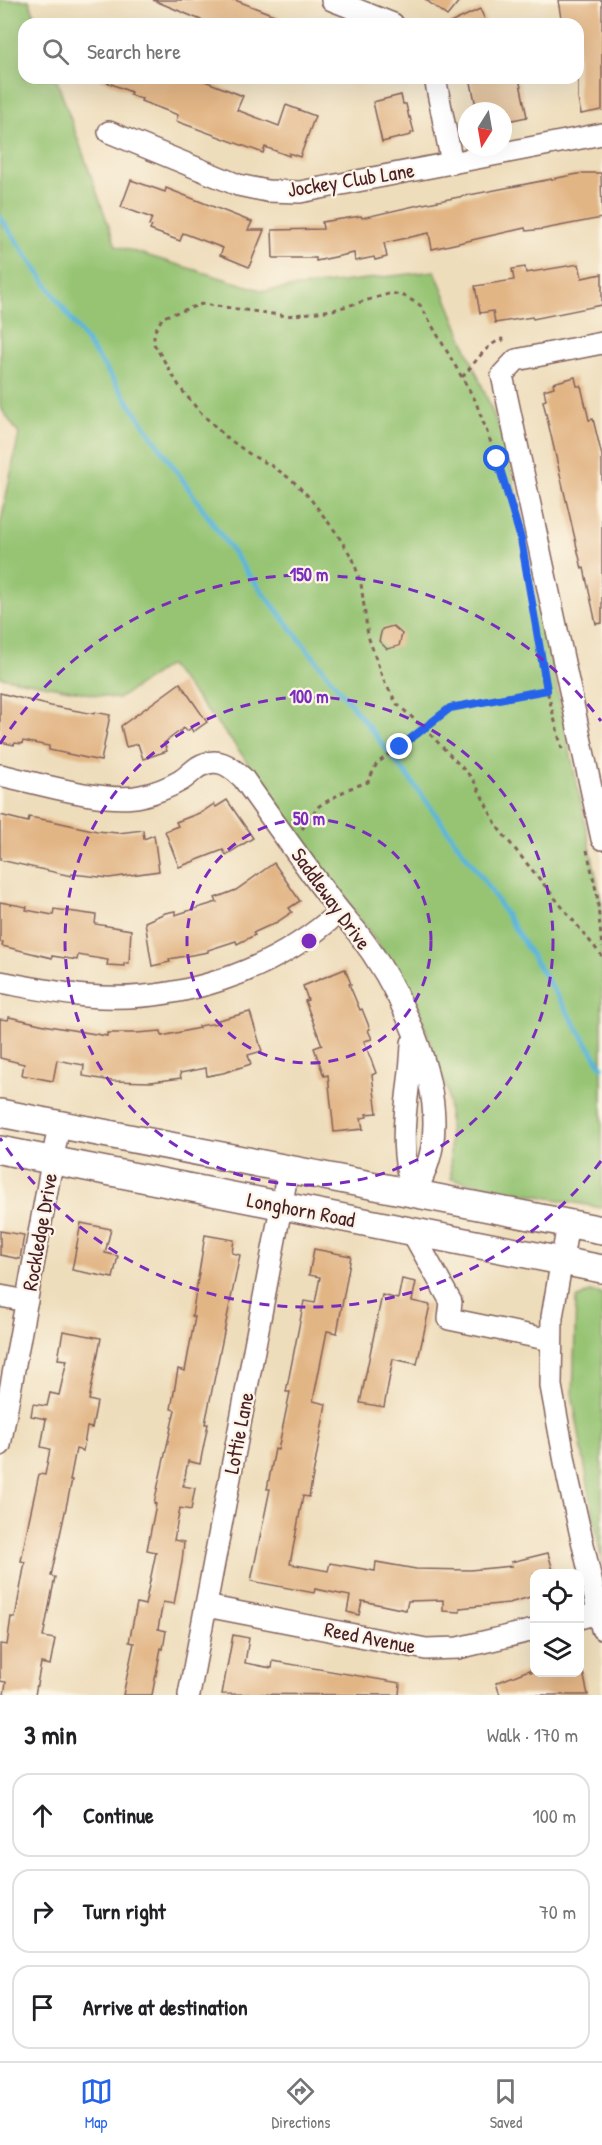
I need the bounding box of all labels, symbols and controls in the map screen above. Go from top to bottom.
search box [18,18,584,84]
icon: search [39,35,72,68]
text: Search here [87,36,181,66]
north arrow [458,102,512,156]
street label: Jockey Club Lane [285,155,416,204]
route start [483,445,509,471]
text: 150 m [290,562,328,587]
text: 100 m [289,684,329,709]
route end [386,733,412,759]
text: 50 m [293,806,325,831]
street label: Saddleway Drive [285,842,378,956]
centre of rings [299,931,319,951]
street label: Rockledge Drive [15,1171,64,1293]
street label: Longhorn Road [245,1185,357,1234]
street label: Lottie Lane [216,1390,261,1476]
map controls [530,1569,584,1677]
button: locate [530,1569,584,1623]
street label: Reed Avenue [322,1614,418,1661]
button: layers [530,1623,584,1677]
text: 3 min [24,1717,77,1752]
text: Walk · 170 m [487,1721,578,1748]
icon: ahead [26,1799,59,1832]
text: Continue [83,1800,154,1830]
text: 100 m [533,1802,576,1829]
icon: right [26,1895,59,1928]
text: Turn right [83,1896,166,1926]
text: 70 m [539,1898,576,1925]
icon: arrive [26,1991,59,2024]
text: Arrive at destination [83,1992,248,2022]
tab: Map [80,2075,113,2133]
tab: Directions [272,2075,330,2133]
tab: Saved [489,2075,522,2133]

